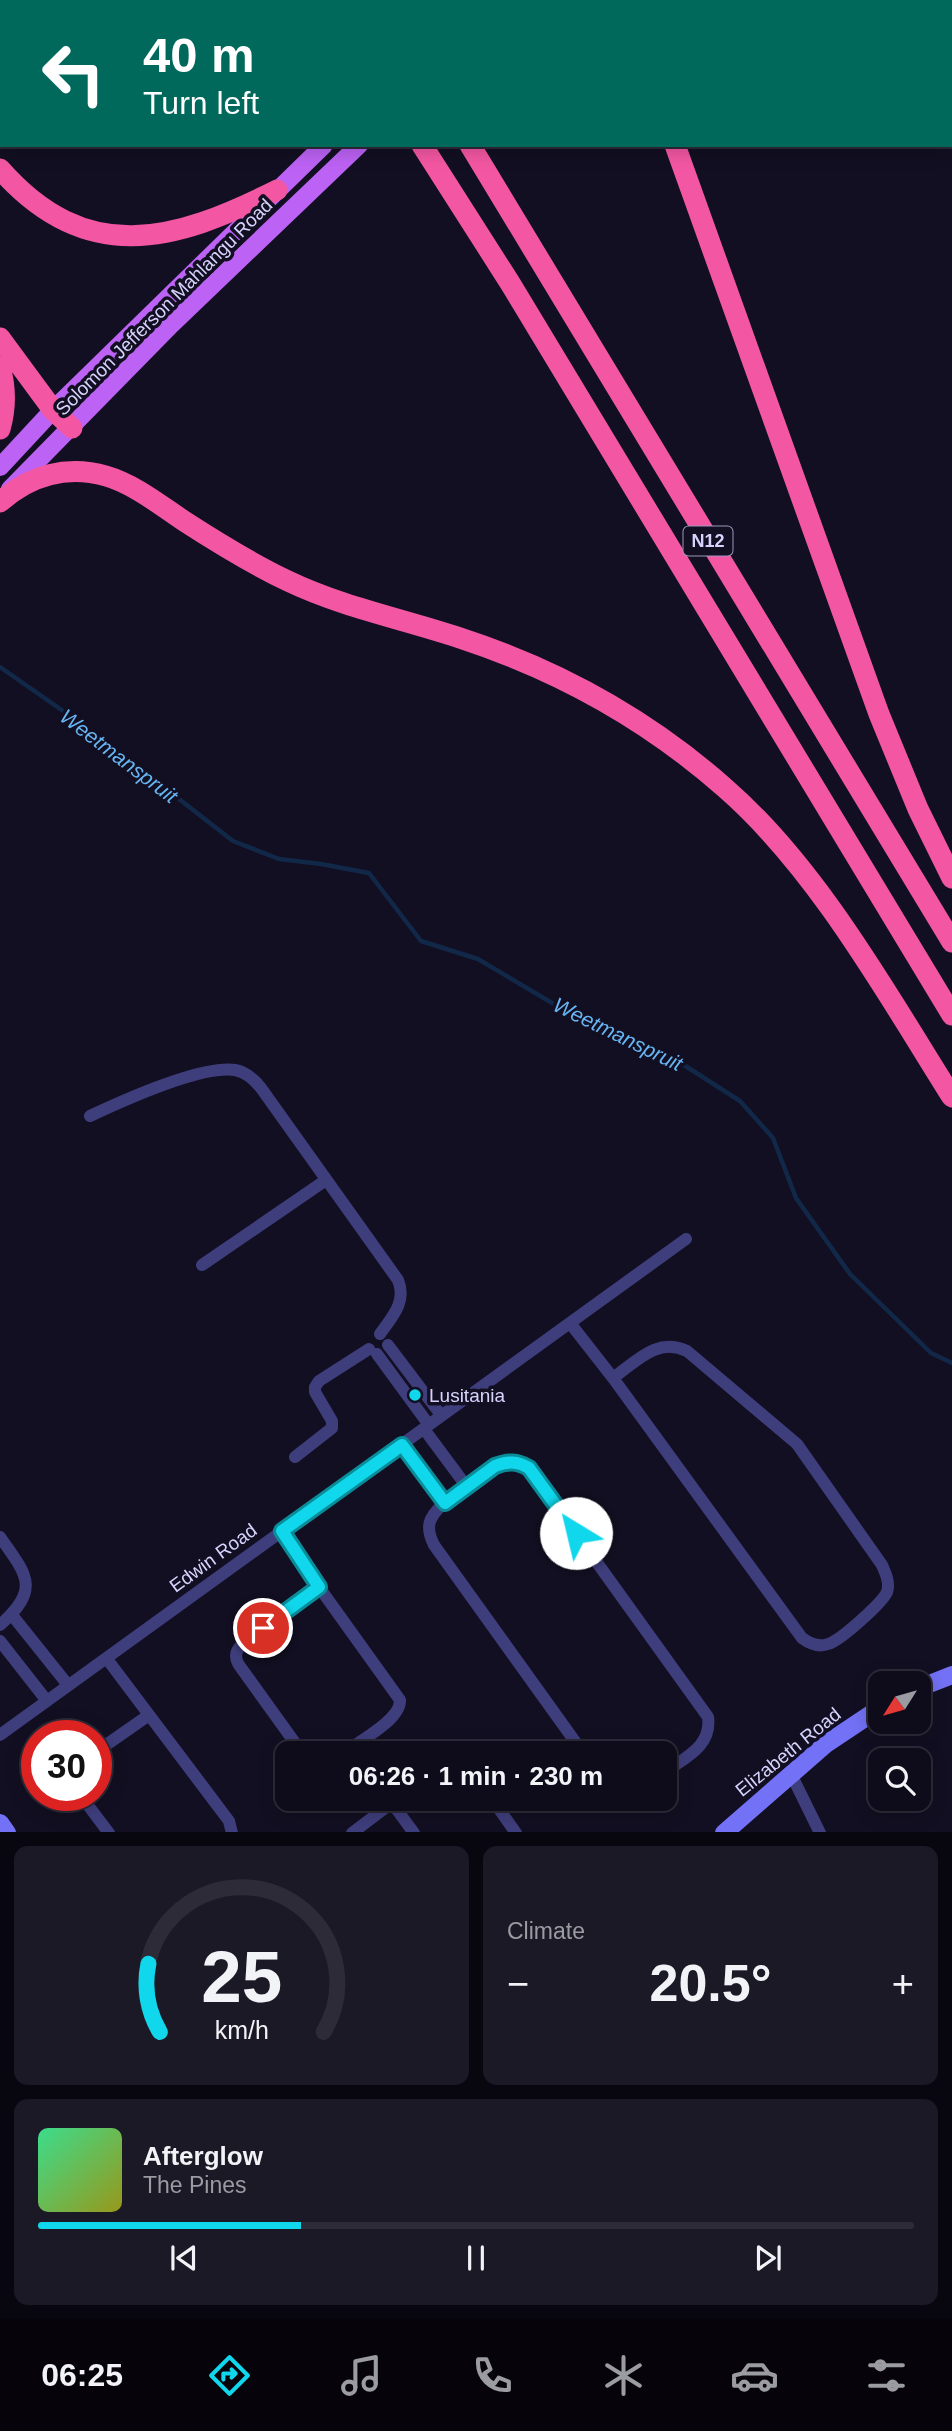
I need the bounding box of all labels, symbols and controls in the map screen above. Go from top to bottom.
icon: left [28,28,119,119]
text: 40 m [143,28,255,82]
text: Turn left [143,85,259,121]
street label: Solomon Jefferson Mahlangu Road [51,194,277,420]
road number: N12 [684,526,732,556]
water label: Weetmanspruit [56,704,183,808]
water label: Weetmanspruit [550,993,687,1076]
place label: Lusitania [429,1385,505,1406]
marker: Lusitania [407,1387,423,1403]
position arrow [539,1496,613,1570]
street label: Edwin Road [165,1519,261,1597]
pin [233,1598,293,1658]
icon: arrive [244,1609,282,1647]
north arrow [868,1671,931,1734]
map controls [868,1671,931,1811]
street label: Elizabeth Road [731,1703,845,1801]
speed limit sign: 30 [21,1720,112,1811]
button: search [868,1748,931,1811]
text: 06:26 · 1 min · 230 m [349,1761,603,1791]
text: Climate [507,1918,585,1944]
text: 25 [201,1936,282,2017]
text: 20.5° [649,1954,772,2012]
text: − [507,1963,529,2005]
text: + [892,1963,914,2005]
text: km/h [214,2015,269,2043]
text: Afterglow [143,2141,263,2171]
text: The Pines [143,2172,247,2198]
icon: previous [165,2239,203,2277]
icon: pause [457,2239,495,2277]
icon: next [749,2239,787,2277]
icon: directions [205,2351,254,2400]
icon: music [337,2351,386,2400]
icon: phone [468,2351,517,2400]
icon: climate [599,2351,648,2400]
icon: car [730,2351,779,2400]
icon: filters [862,2351,911,2400]
text: 06:25 [41,2357,123,2393]

